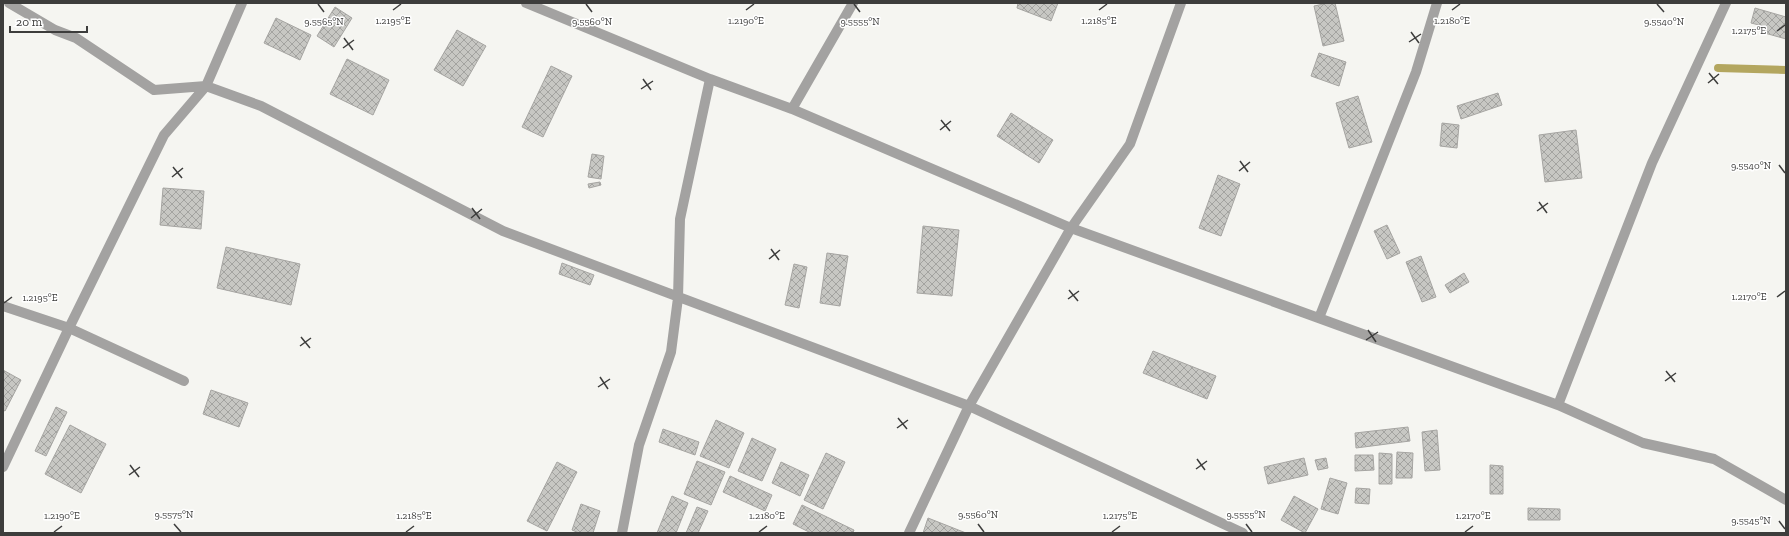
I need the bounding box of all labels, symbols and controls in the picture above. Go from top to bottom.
scale bar [10,8,87,34]
text: 20 m [16,15,43,29]
text: 1.2195°E [375,15,411,27]
text: 1.2190°E [728,15,764,27]
text: 1.2185°E [1081,15,1117,27]
text: 1.2180°E [1434,15,1470,27]
text: 9.5565°N [304,16,344,28]
text: 9.5560°N [572,16,613,28]
text: 9.5555°N [840,16,880,28]
text: 9.5540°N [1644,16,1685,28]
text: 1.2175°E [1732,25,1766,37]
text: 9.5540°N [1731,160,1772,172]
text: 1.2170°E [1731,291,1767,303]
text: 1.2195°E [22,292,58,304]
text: 9.5575°N [155,509,194,521]
text: 9.5560°N [958,509,999,521]
text: 9.5555°N [1226,509,1266,521]
text: 1.2190°E [44,510,80,522]
text: 1.2185°E [396,510,432,522]
text: 1.2180°E [749,510,785,522]
text: 1.2175°E [1103,510,1137,522]
text: 1.2170°E [1455,510,1491,522]
text: 9.5545°N [1731,515,1771,527]

